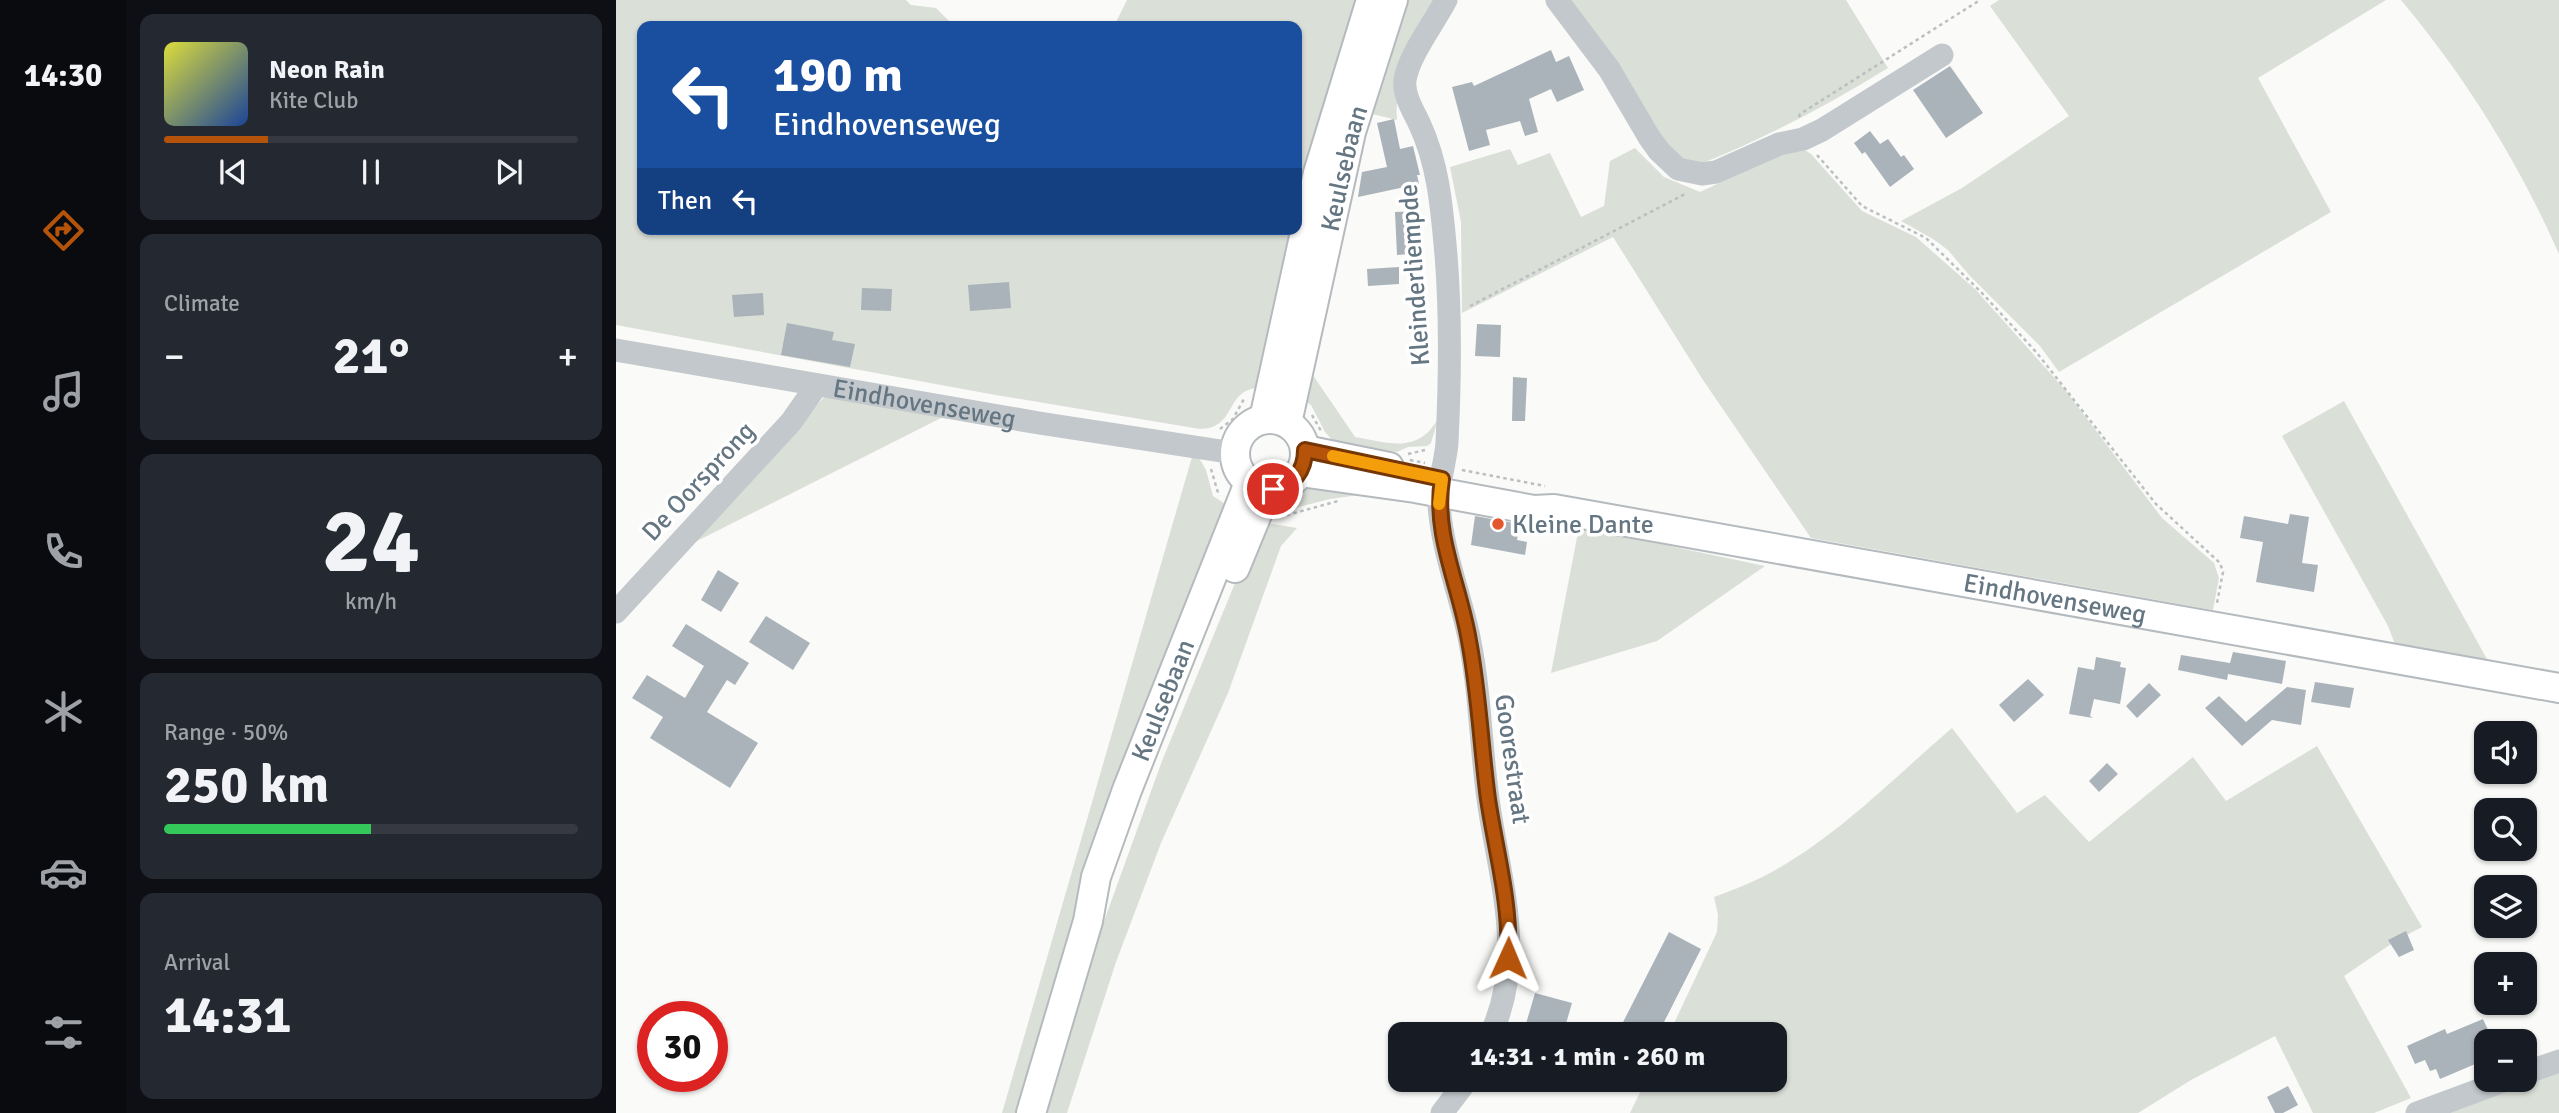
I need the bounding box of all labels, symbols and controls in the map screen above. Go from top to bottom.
text: 190 m [773,45,903,105]
icon: left [658,49,749,140]
text: Neon Rain [269,54,385,86]
text: 14:30 [24,56,102,95]
text: Kite Club [269,86,358,115]
street label: Keulsebaan [1315,101,1375,235]
text: Eindhovenseweg [773,105,1001,144]
icon: previous [214,153,252,191]
icon: pause [352,153,390,191]
icon: next [490,153,528,191]
icon: left [726,182,764,220]
street label: Kleinderliempde [1393,183,1437,367]
text: Then [658,185,712,217]
icon: directions [39,206,88,255]
text: Climate [164,289,240,318]
text: 21° [333,324,409,388]
text: − [164,333,185,380]
text: + [557,333,578,380]
icon: music [39,367,88,416]
street label: Eindhovenseweg [830,373,1018,436]
street label: De Oorsprong [635,415,762,548]
pin [1243,459,1303,519]
icon: arrive [1254,470,1292,508]
text: 24 [322,485,420,598]
place label: Kleine Dante [1512,509,1654,541]
marker: Kleine Dante [1490,516,1506,532]
icon: phone [39,527,88,576]
street label: Eindhovenseweg [1961,567,2149,631]
text: km/h [345,587,397,616]
street label: Keulsebaan [1125,635,1202,766]
icon: climate [39,687,88,736]
street label: Goorestraat [1487,692,1537,826]
text: Range · 50% [164,718,288,747]
map controls [2474,721,2537,1092]
button: sound [2474,721,2537,784]
text: 250 km [164,753,329,817]
button: search [2474,798,2537,861]
icon: car [39,848,88,897]
button: layers [2474,875,2537,938]
position arrow [1471,921,1545,995]
text: Arrival [164,948,230,977]
button: + [2474,952,2537,1015]
text: 14:31 [164,983,292,1047]
speed limit sign: 30 [637,1001,728,1092]
icon: filters [39,1008,88,1057]
button: − [2474,1029,2537,1092]
text: 14:31 · 1 min · 260 m [1470,1041,1705,1073]

